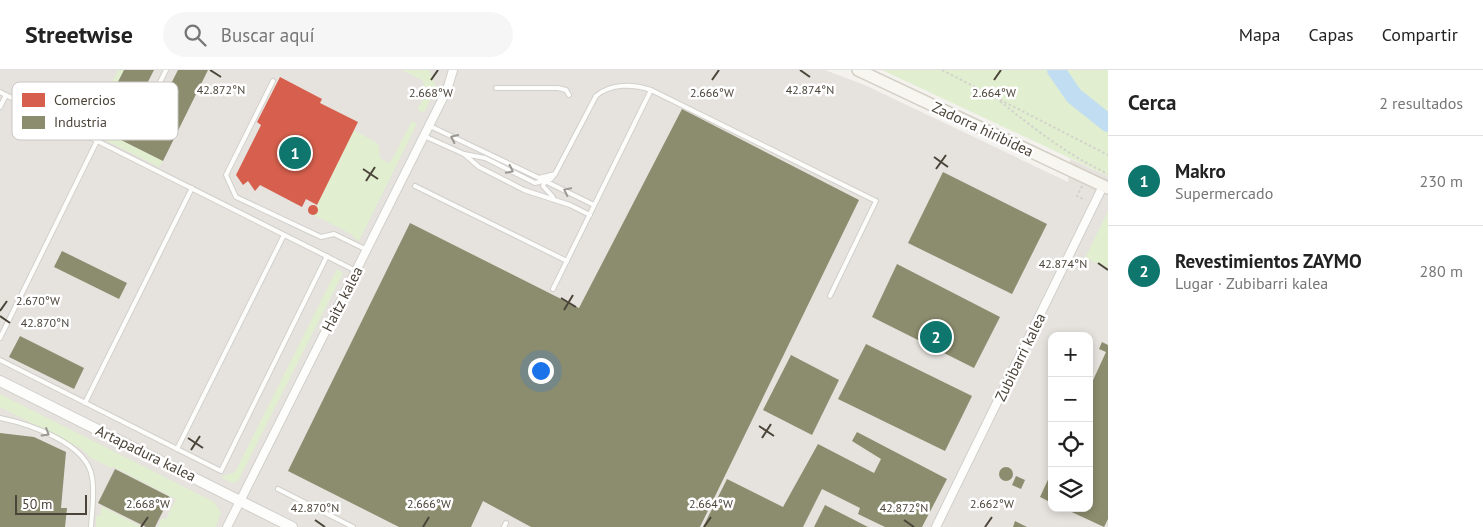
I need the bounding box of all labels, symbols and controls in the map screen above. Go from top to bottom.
search box [163,12,513,57]
text: Streetwise [25,19,133,50]
icon: search [181,21,209,49]
text: Buscar aquí [221,23,315,47]
text: Mapa [1239,23,1281,46]
text: Capas [1309,23,1354,46]
text: Compartir [1382,23,1458,46]
legend [12,82,178,140]
text: 42.872°N [197,82,245,97]
text: 42.874°N [786,82,834,97]
text: 2.668°W [409,85,453,100]
text: 2.666°W [690,85,734,100]
text: 2.664°W [972,85,1016,100]
text: Cerca [1128,89,1177,116]
text: Comercios [54,91,116,109]
text: 2 resultados [1379,93,1463,113]
street label: Zadorra hiribidea [929,97,1037,161]
text: Industria [54,113,107,131]
pin: 1 [279,134,311,172]
one-way arrow [450,134,459,144]
text: Makro [1175,159,1226,183]
one-way arrow [505,164,514,174]
text: 1 [1139,171,1149,191]
text: 230 m [1420,171,1463,191]
text: Supermercado [1175,183,1273,203]
one-way arrow [563,187,572,197]
text: Revestimientos ZAYMO [1175,249,1362,273]
text: 42.874°N [1039,256,1087,271]
text: 2 [1139,261,1149,281]
text: 280 m [1420,261,1463,281]
street label: Haitz kalea [317,263,367,335]
text: Lugar · Zubibarri kalea [1175,273,1328,293]
text: 2.670°W [16,293,60,308]
street label: Zubibarri kalea [990,310,1050,404]
text: 42.870°N [21,315,69,330]
pin: 2 [920,318,952,356]
map controls [1048,332,1093,512]
button: + [1048,332,1093,377]
your location [528,358,554,384]
button: − [1048,377,1093,422]
street label: Artapadura kalea [93,421,199,485]
button: locate [1048,422,1093,467]
one-way arrow [41,426,50,436]
button: layers [1048,467,1093,512]
scale bar [15,492,88,515]
text: 50 m [22,495,52,513]
text: 2.668°W [126,496,170,511]
text: 2.666°W [407,496,451,511]
text: 2.664°W [689,496,733,511]
text: 2.662°W [970,496,1014,511]
text: 42.870°N [291,500,339,515]
text: 42.872°N [880,500,928,515]

